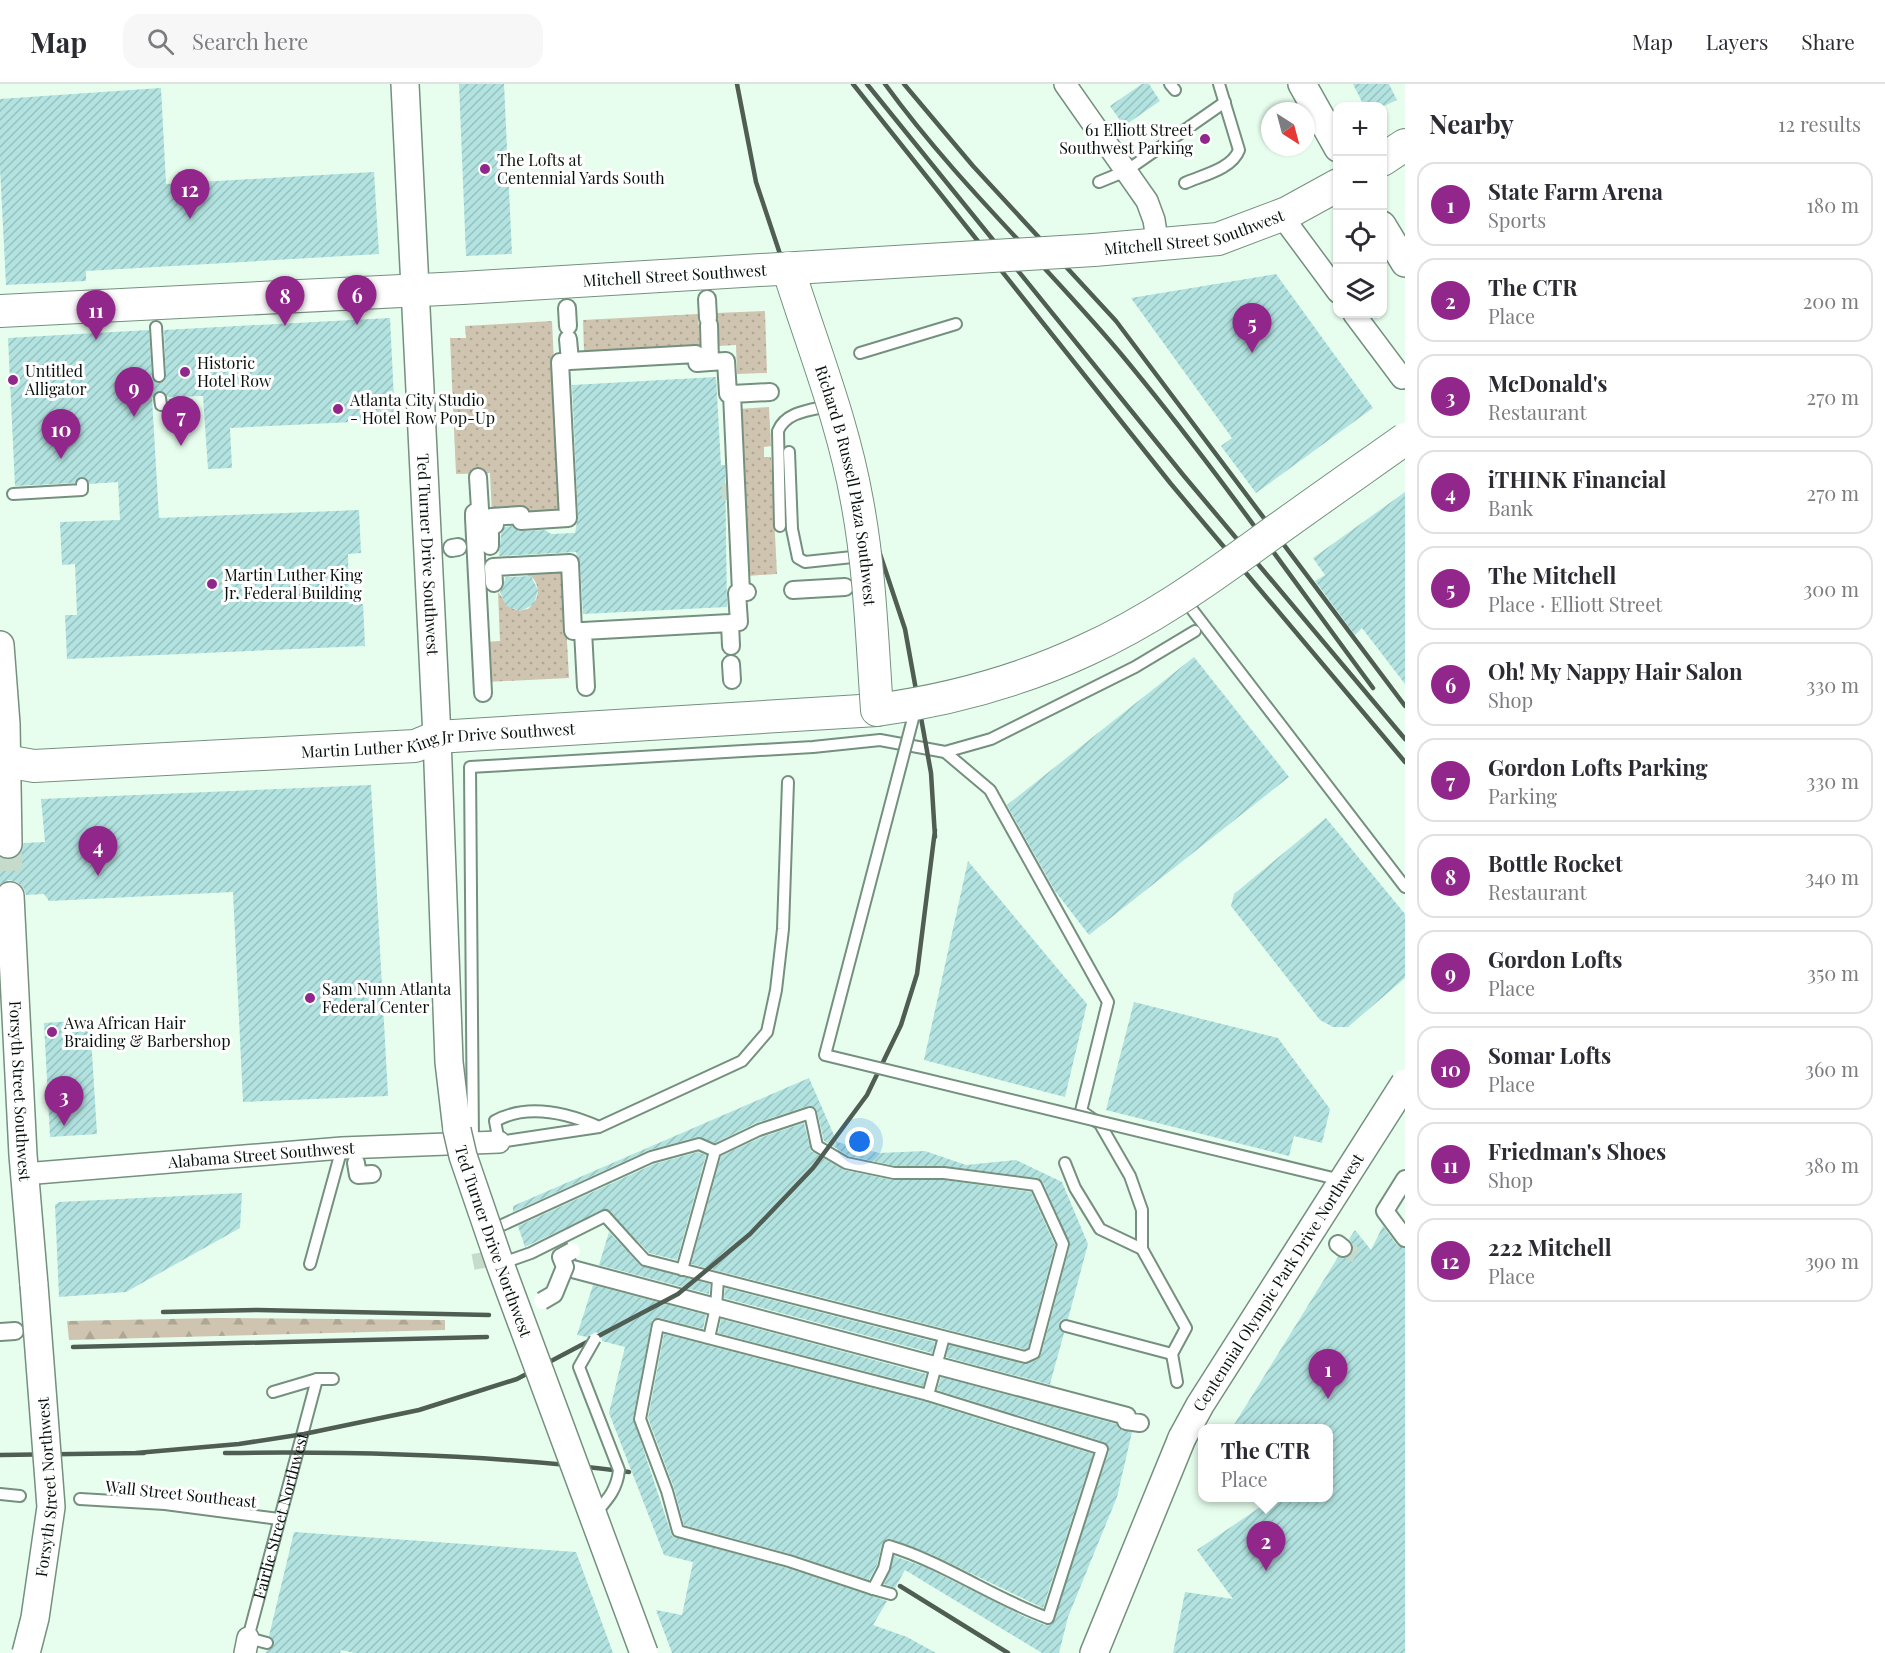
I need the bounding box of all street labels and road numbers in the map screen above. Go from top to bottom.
street label: Mitchell Street Southwest [1103,204,1287,259]
street label: Mitchell Street Southwest [582,259,768,291]
street label: Richard B Russell Plaza Southwest [811,363,881,607]
street label: Ted Turner Drive Southwest [413,453,444,656]
street label: Martin Luther King Jr Drive Southwest [300,718,576,762]
street label: Forsyth Street Southwest [5,1000,36,1182]
street label: Alabama Street Southwest [166,1137,355,1172]
street label: Ted Turner Drive Northwest [451,1143,537,1340]
street label: Centennial Olympic Park Drive Northwest [1188,1149,1368,1415]
street label: Forsyth Street Northwest [30,1396,61,1578]
street label: Fairlie Street Northwest [248,1430,312,1601]
street label: Wall Street Southeast [103,1475,258,1512]

